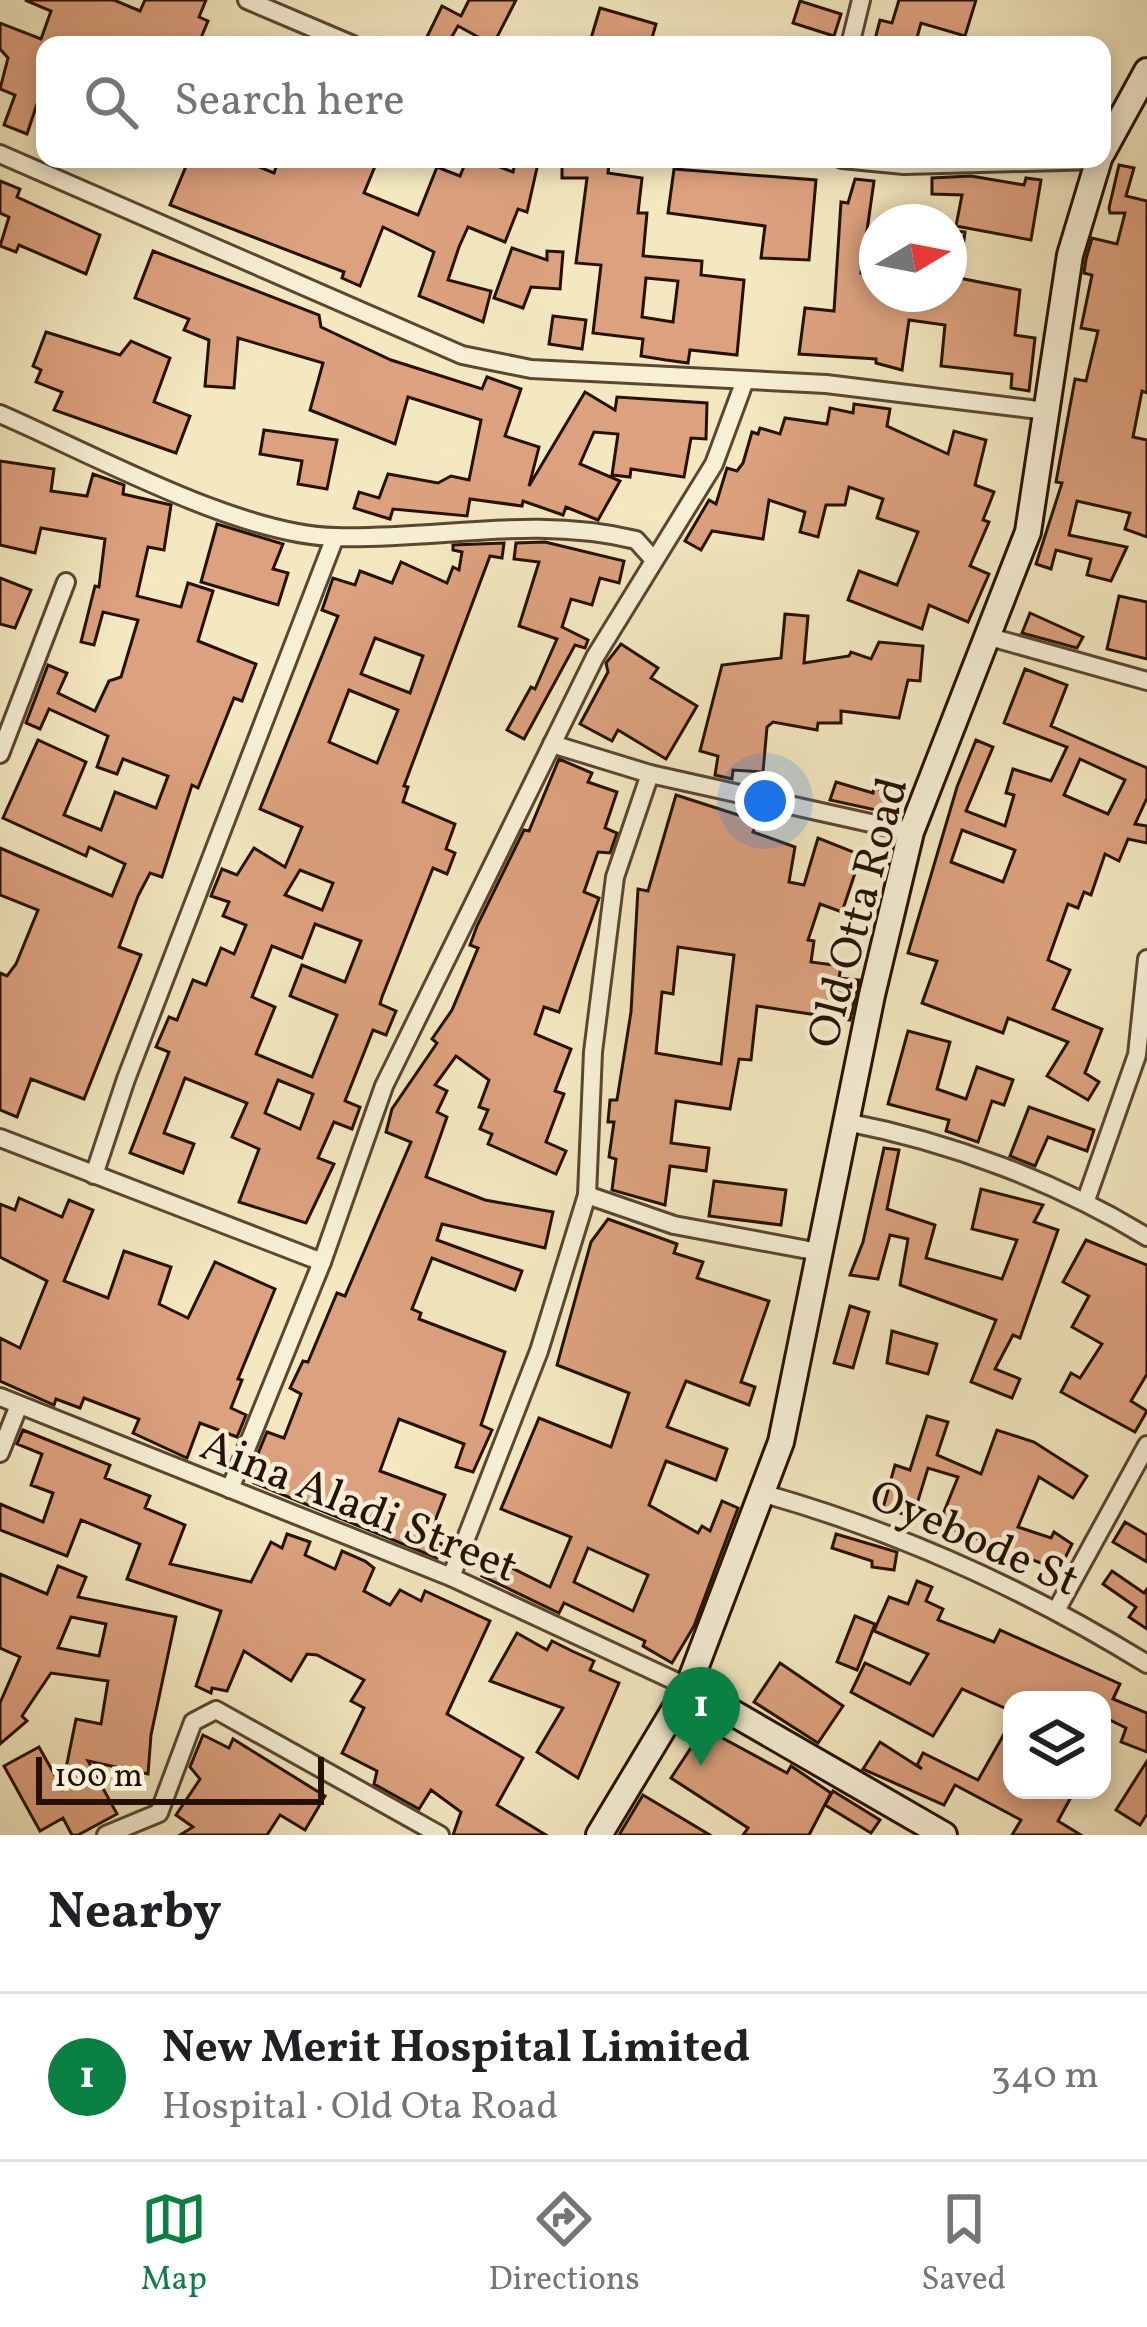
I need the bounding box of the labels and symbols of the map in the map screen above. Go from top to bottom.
north arrow [859,204,967,312]
your location [735,771,795,831]
street label: Old Otta Road [794,771,927,1055]
street label: Aina Aladi Street [190,1416,526,1600]
street label: Oyebode St [858,1466,1088,1614]
pin: 1 [662,1667,740,1766]
scale bar [36,1751,324,1804]

